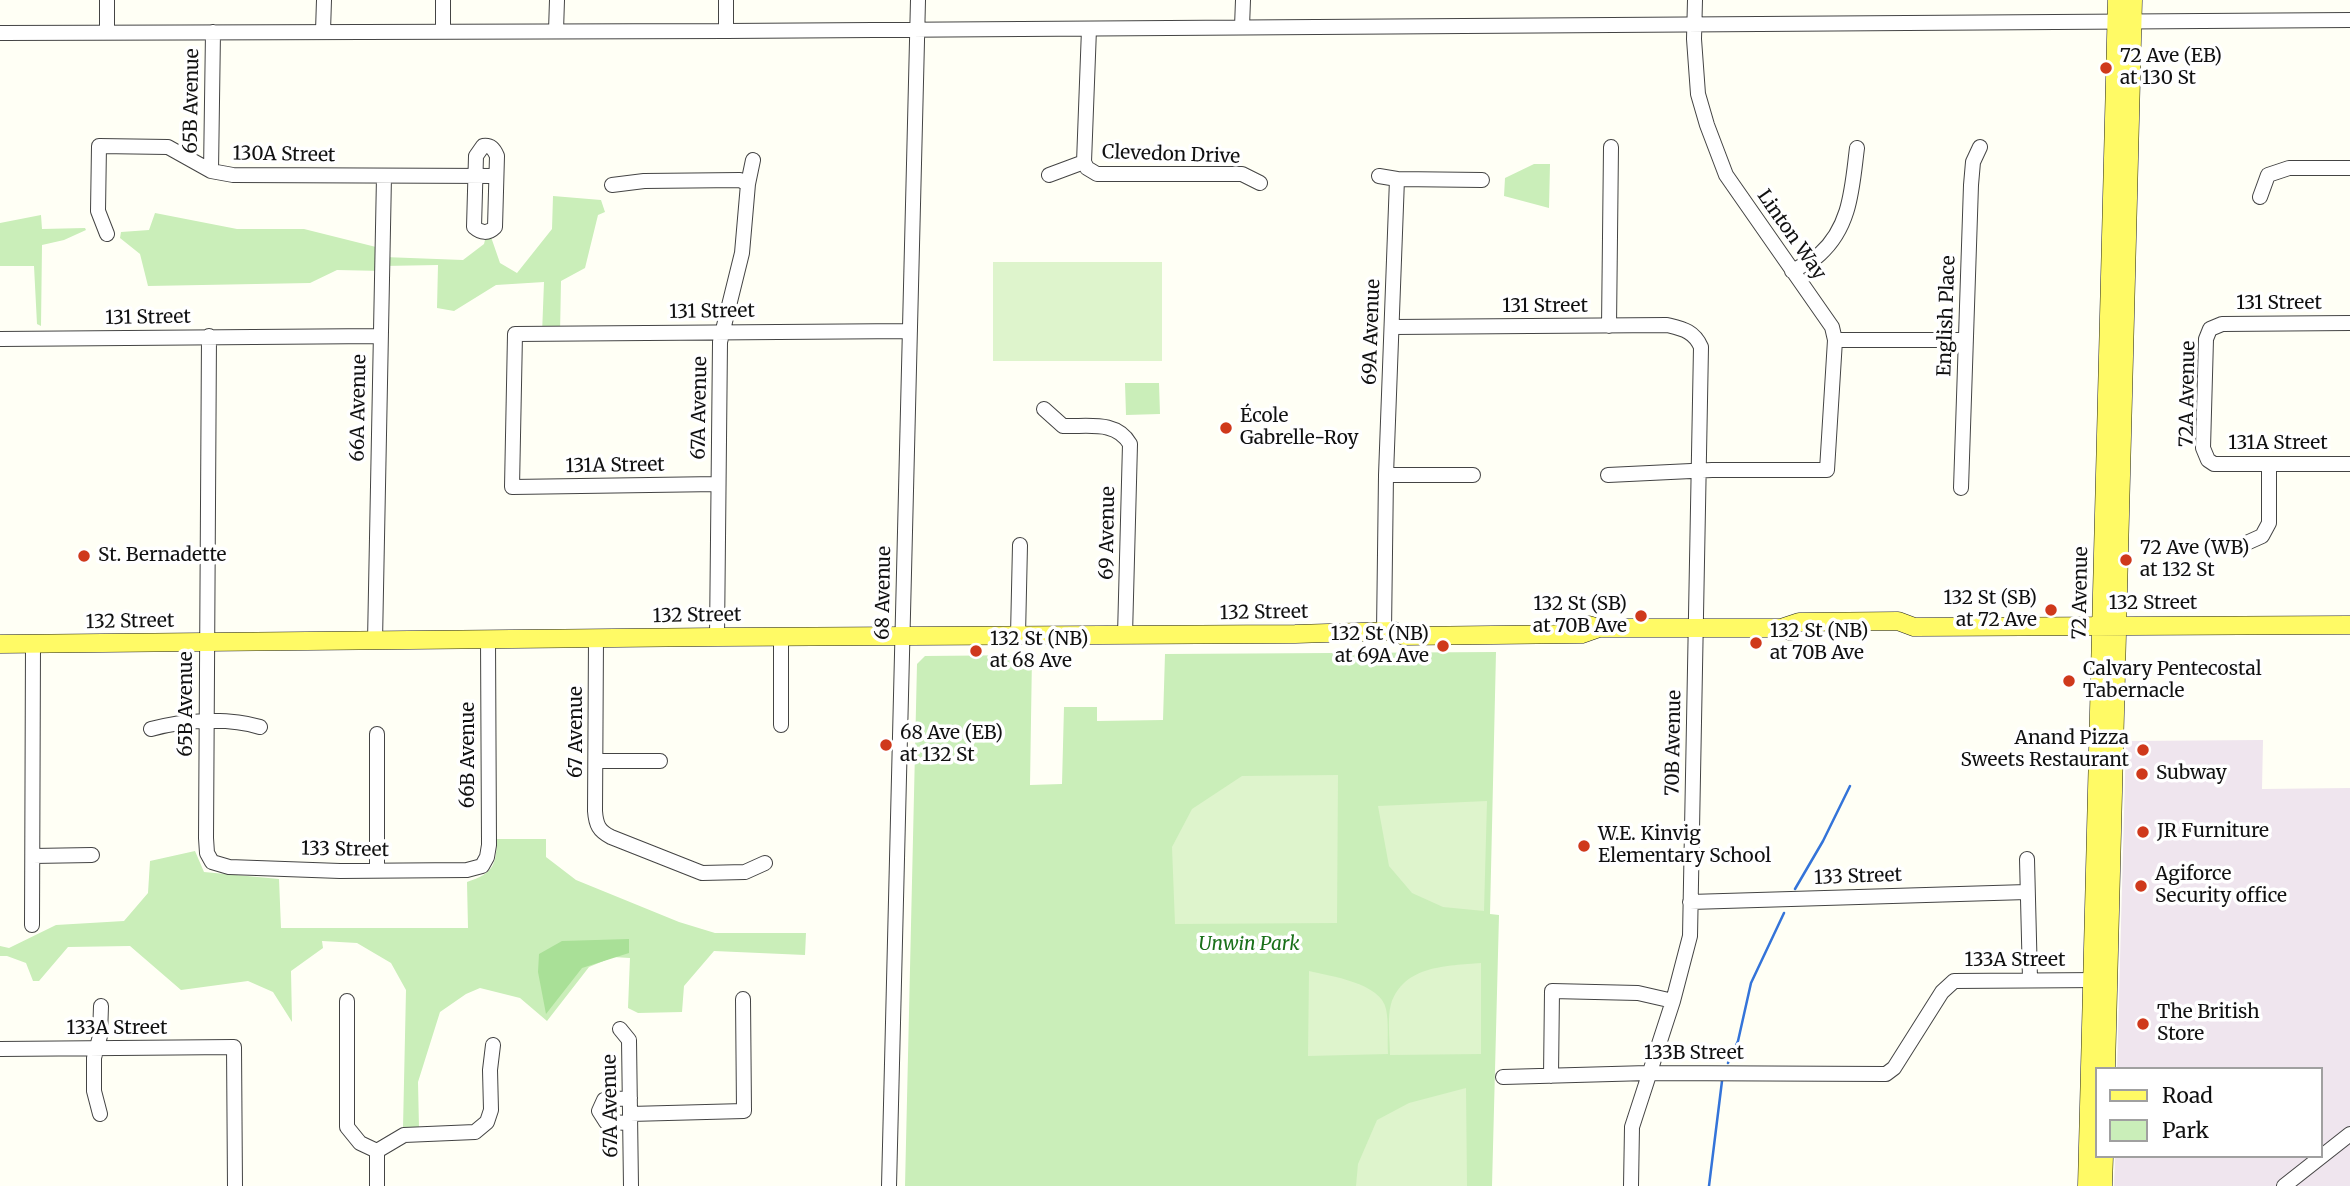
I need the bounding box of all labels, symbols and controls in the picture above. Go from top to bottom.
place label: 72 Ave (EB) at 130 St [2120,46,2222,90]
street label: 65B Avenue [180,48,204,154]
marker: 72 Ave (EB) at 130 St [2098,60,2114,76]
street label: Clevedon Drive [1102,141,1240,169]
street label: 130A Street [232,143,336,167]
street label: Linton Way [1752,186,1830,284]
street label: English Place [1933,255,1961,377]
street label: 69A Avenue [1359,279,1385,385]
street label: 131 Street [2236,293,2322,315]
street label: 131 Street [1502,296,1588,318]
street label: 131 Street [669,300,755,324]
street label: 131 Street [105,306,191,330]
street label: 72A Avenue [2176,341,2200,447]
street label: 66A Avenue [347,354,371,462]
street label: 67A Avenue [688,356,712,460]
place label: École Gabrelle-Roy [1240,406,1359,450]
marker: École Gabrelle-Roy [1218,420,1234,436]
street label: 131A Street [2228,433,2328,455]
street label: 131A Street [565,454,665,478]
street label: 69 Avenue [1096,486,1120,580]
place label: 72 Ave (WB) at 132 St [2140,538,2249,582]
place label: St. Bernadette [98,545,227,567]
street label: 68 Avenue [872,546,896,640]
street label: 72 Avenue [2069,546,2093,640]
marker: St. Bernadette [76,548,92,564]
marker: 72 Ave (WB) at 132 St [2118,552,2134,568]
place label: 132 St (SB) at 72 Ave [1943,588,2037,632]
street label: 132 Street [2109,593,2197,615]
place label: 132 St (SB) at 70B Ave [1533,594,1627,638]
street label: 132 Street [1220,601,1308,625]
marker: 132 St (SB) at 72 Ave [2043,602,2059,618]
street label: 132 Street [653,604,741,628]
marker: 132 St (SB) at 70B Ave [1633,608,1649,624]
street label: 132 Street [86,610,174,634]
place label: 132 St (NB) at 70B Ave [1770,621,1868,665]
place label: 132 St (NB) at 69A Ave [1331,624,1429,668]
place label: 132 St (NB) at 68 Ave [990,629,1088,673]
marker: 132 St (NB) at 70B Ave [1748,635,1764,651]
marker: 132 St (NB) at 69A Ave [1435,638,1451,654]
marker: 132 St (NB) at 68 Ave [968,643,984,659]
street label: 65B Avenue [176,651,198,757]
place label: Calvary Pentecostal Tabernacle [2083,659,2262,703]
marker: Calvary Pentecostal Tabernacle [2061,673,2077,689]
street label: 67 Avenue [566,686,588,778]
street label: 70B Avenue [1662,690,1686,796]
street label: 66B Avenue [458,702,480,808]
place label: 68 Ave (EB) at 132 St [900,723,1003,767]
place label: Anand Pizza Sweets Restaurant [1961,728,2129,772]
marker: 68 Ave (EB) at 132 St [878,737,894,753]
marker: Anand Pizza Sweets Restaurant [2135,742,2151,758]
place label: Subway [2156,763,2227,785]
marker: Subway [2134,766,2150,782]
place label: JR Furniture [2157,821,2269,843]
place label: W.E. Kinvig Elementary School [1598,824,1771,868]
marker: JR Furniture [2135,824,2151,840]
street label: 133 Street [301,838,389,862]
marker: W.E. Kinvig Elementary School [1576,838,1592,854]
street label: 133 Street [1814,864,1902,890]
place label: Agiforce Security office [2155,864,2287,908]
marker: Agiforce Security office [2133,878,2149,894]
park label: Unwin Park [1198,934,1300,956]
street label: 133A Street [1965,950,2065,972]
place label: The British Store [2157,1002,2260,1046]
marker: The British Store [2135,1016,2151,1032]
street label: 133A Street [67,1018,167,1040]
street label: 133B Street [1644,1043,1744,1065]
street label: 67A Avenue [599,1054,623,1158]
legend [2094,1067,2322,1158]
text: Road [2162,1082,2213,1109]
text: Park [2162,1117,2209,1144]

